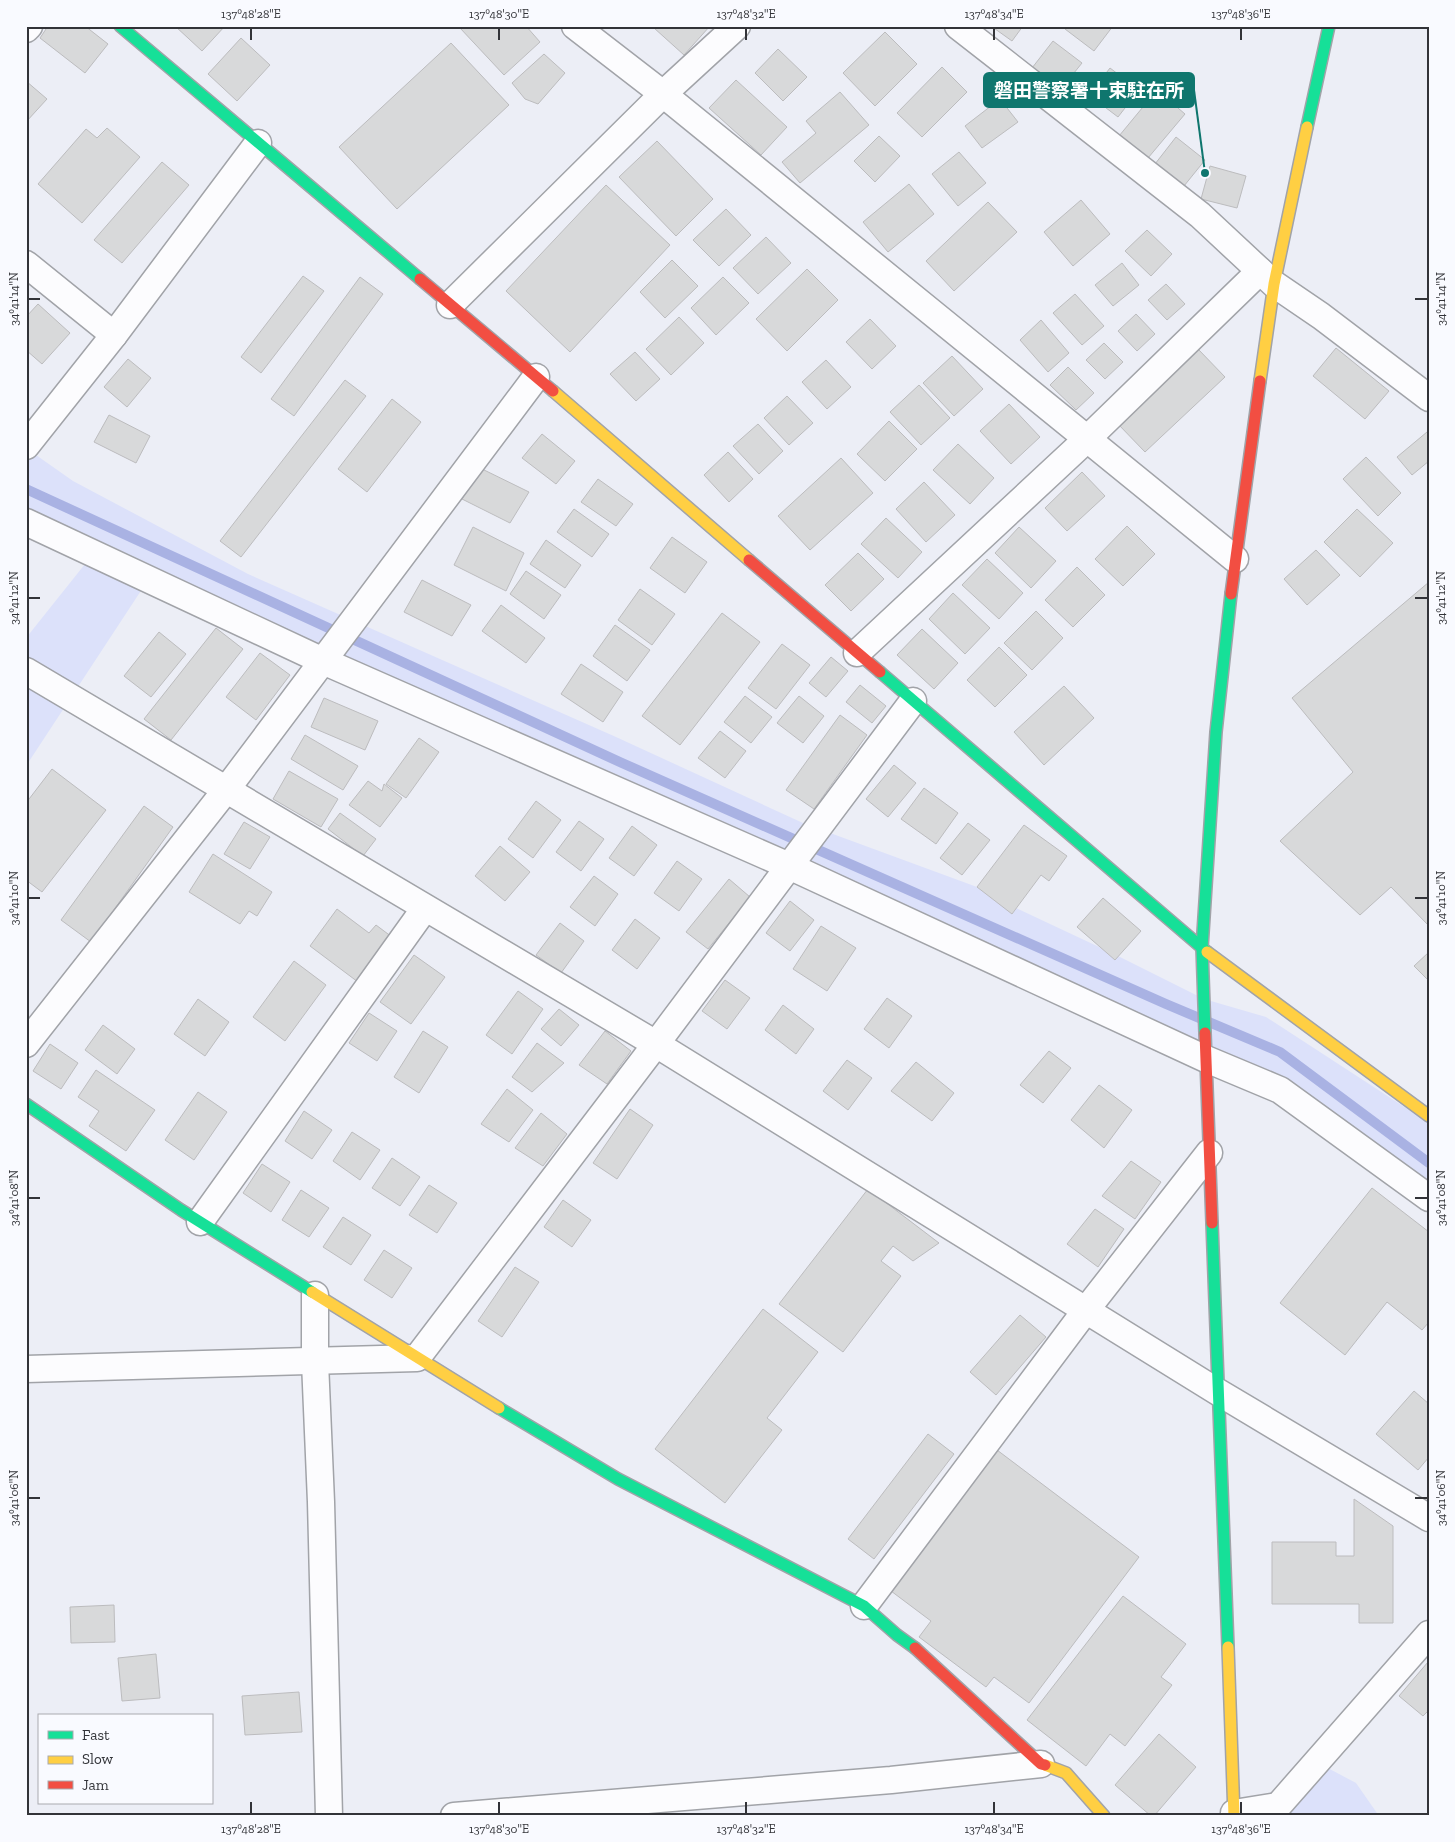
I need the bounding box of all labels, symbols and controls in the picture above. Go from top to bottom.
text: 137°48'28"E [221,7,281,21]
text: 137°48'30"E [469,7,529,21]
text: 137°48'32"E [716,7,776,21]
text: 137°48'34"E [964,7,1024,21]
text: 137°48'36"E [1211,7,1271,21]
callout: 磐田警察署十束駐在所 [984,73,1194,107]
text: 磐田警察署十束駐在所 [994,79,1184,102]
text: 34°41'14"N [7,272,21,326]
text: 34°41'14"N [1434,272,1448,326]
text: 34°41'12"N [7,571,21,625]
text: 34°41'12"N [1434,571,1448,625]
text: 34°41'10"N [7,871,21,925]
text: 34°41'10"N [1434,871,1448,925]
text: 34°41'08"N [7,1170,21,1226]
text: 34°41'08"N [1434,1170,1448,1226]
text: 34°41'06"N [7,1470,21,1526]
text: 34°41'06"N [1434,1470,1448,1526]
legend [38,1714,212,1804]
text: Fast [82,1726,110,1744]
text: Slow [82,1750,114,1768]
text: Jam [82,1776,109,1794]
text: 137°48'28"E [221,1822,281,1836]
text: 137°48'30"E [469,1822,529,1836]
text: 137°48'32"E [716,1822,776,1836]
text: 137°48'34"E [964,1822,1024,1836]
text: 137°48'36"E [1211,1822,1271,1836]

